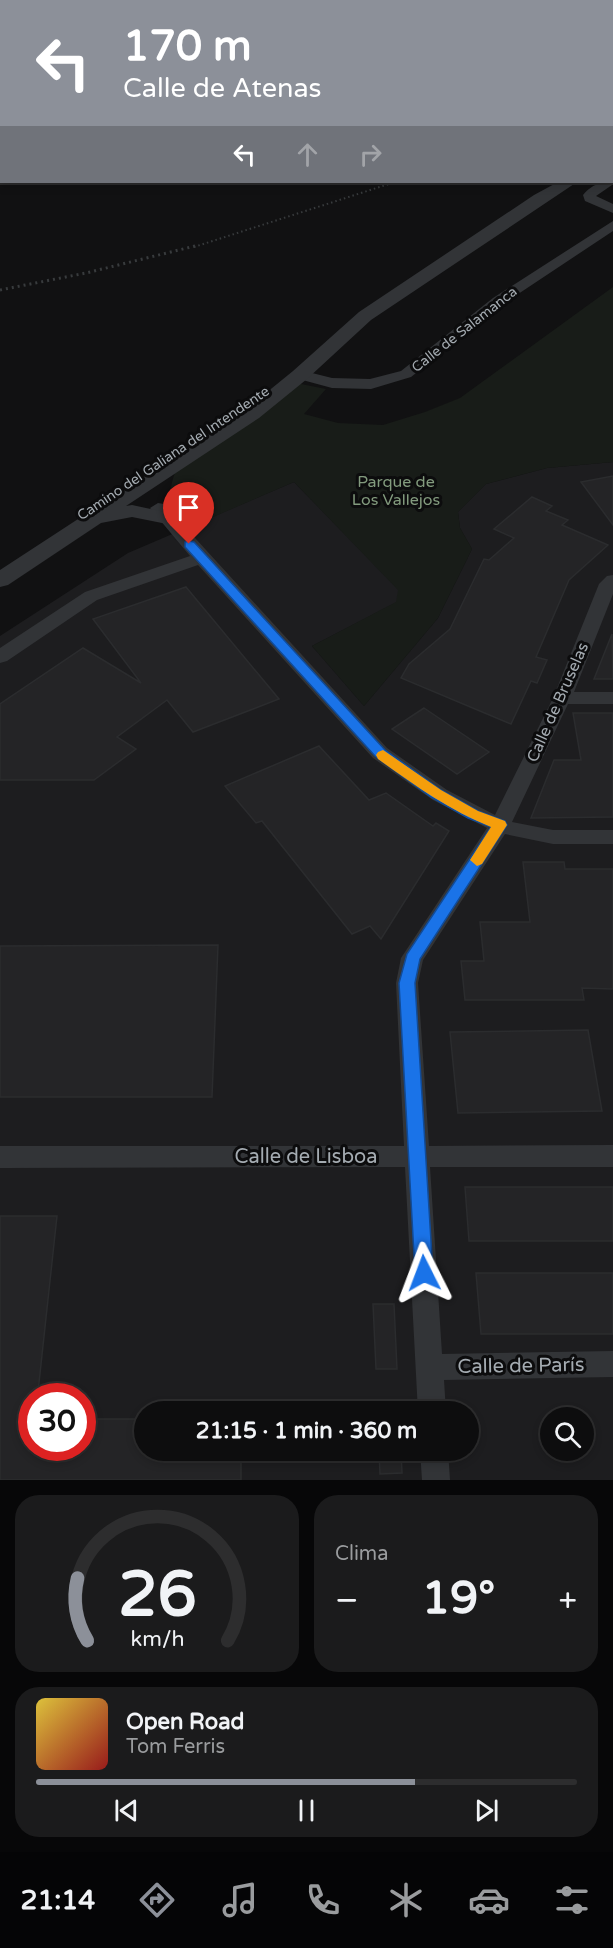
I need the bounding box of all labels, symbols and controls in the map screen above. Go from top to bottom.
text: 170 m [123,21,252,72]
icon: left [24,24,102,102]
text: Calle de Atenas [123,72,322,105]
icon: left [228,138,261,171]
icon: ahead [291,138,324,171]
icon: right [354,138,387,171]
street label: Calle de Salamanca [408,283,520,376]
street label: Camino del Galiana del Intendente [74,383,273,524]
park label: Parque de Los Vallejos [352,472,440,510]
pin [163,482,214,544]
icon: arrive [172,491,205,524]
street label: Calle de Bruselas [523,639,593,765]
street label: Calle de Lisboa [235,1145,377,1169]
position arrow [392,1241,456,1305]
street label: Calle de París [457,1353,585,1379]
speed limit sign: 30 [18,1383,96,1461]
map controls [540,1407,594,1461]
button: search [540,1407,594,1461]
text: 21:15 · 1 min · 360 m [196,1418,417,1444]
text: Clima [335,1542,388,1566]
text: 26 [118,1558,196,1633]
text: 19° [422,1572,495,1626]
text: − [335,1581,359,1620]
text: + [558,1581,577,1620]
text: km/h [130,1626,184,1652]
text: Open Road [126,1709,244,1735]
text: Tom Ferris [126,1735,225,1759]
icon: previous [110,1794,143,1827]
icon: pause [290,1794,323,1827]
icon: next [470,1794,503,1827]
icon: directions [136,1879,178,1921]
icon: music [219,1879,261,1921]
icon: phone [302,1879,344,1921]
icon: climate [385,1879,427,1921]
icon: car [468,1879,510,1921]
icon: filters [551,1879,593,1921]
text: 21:14 [20,1884,95,1917]

